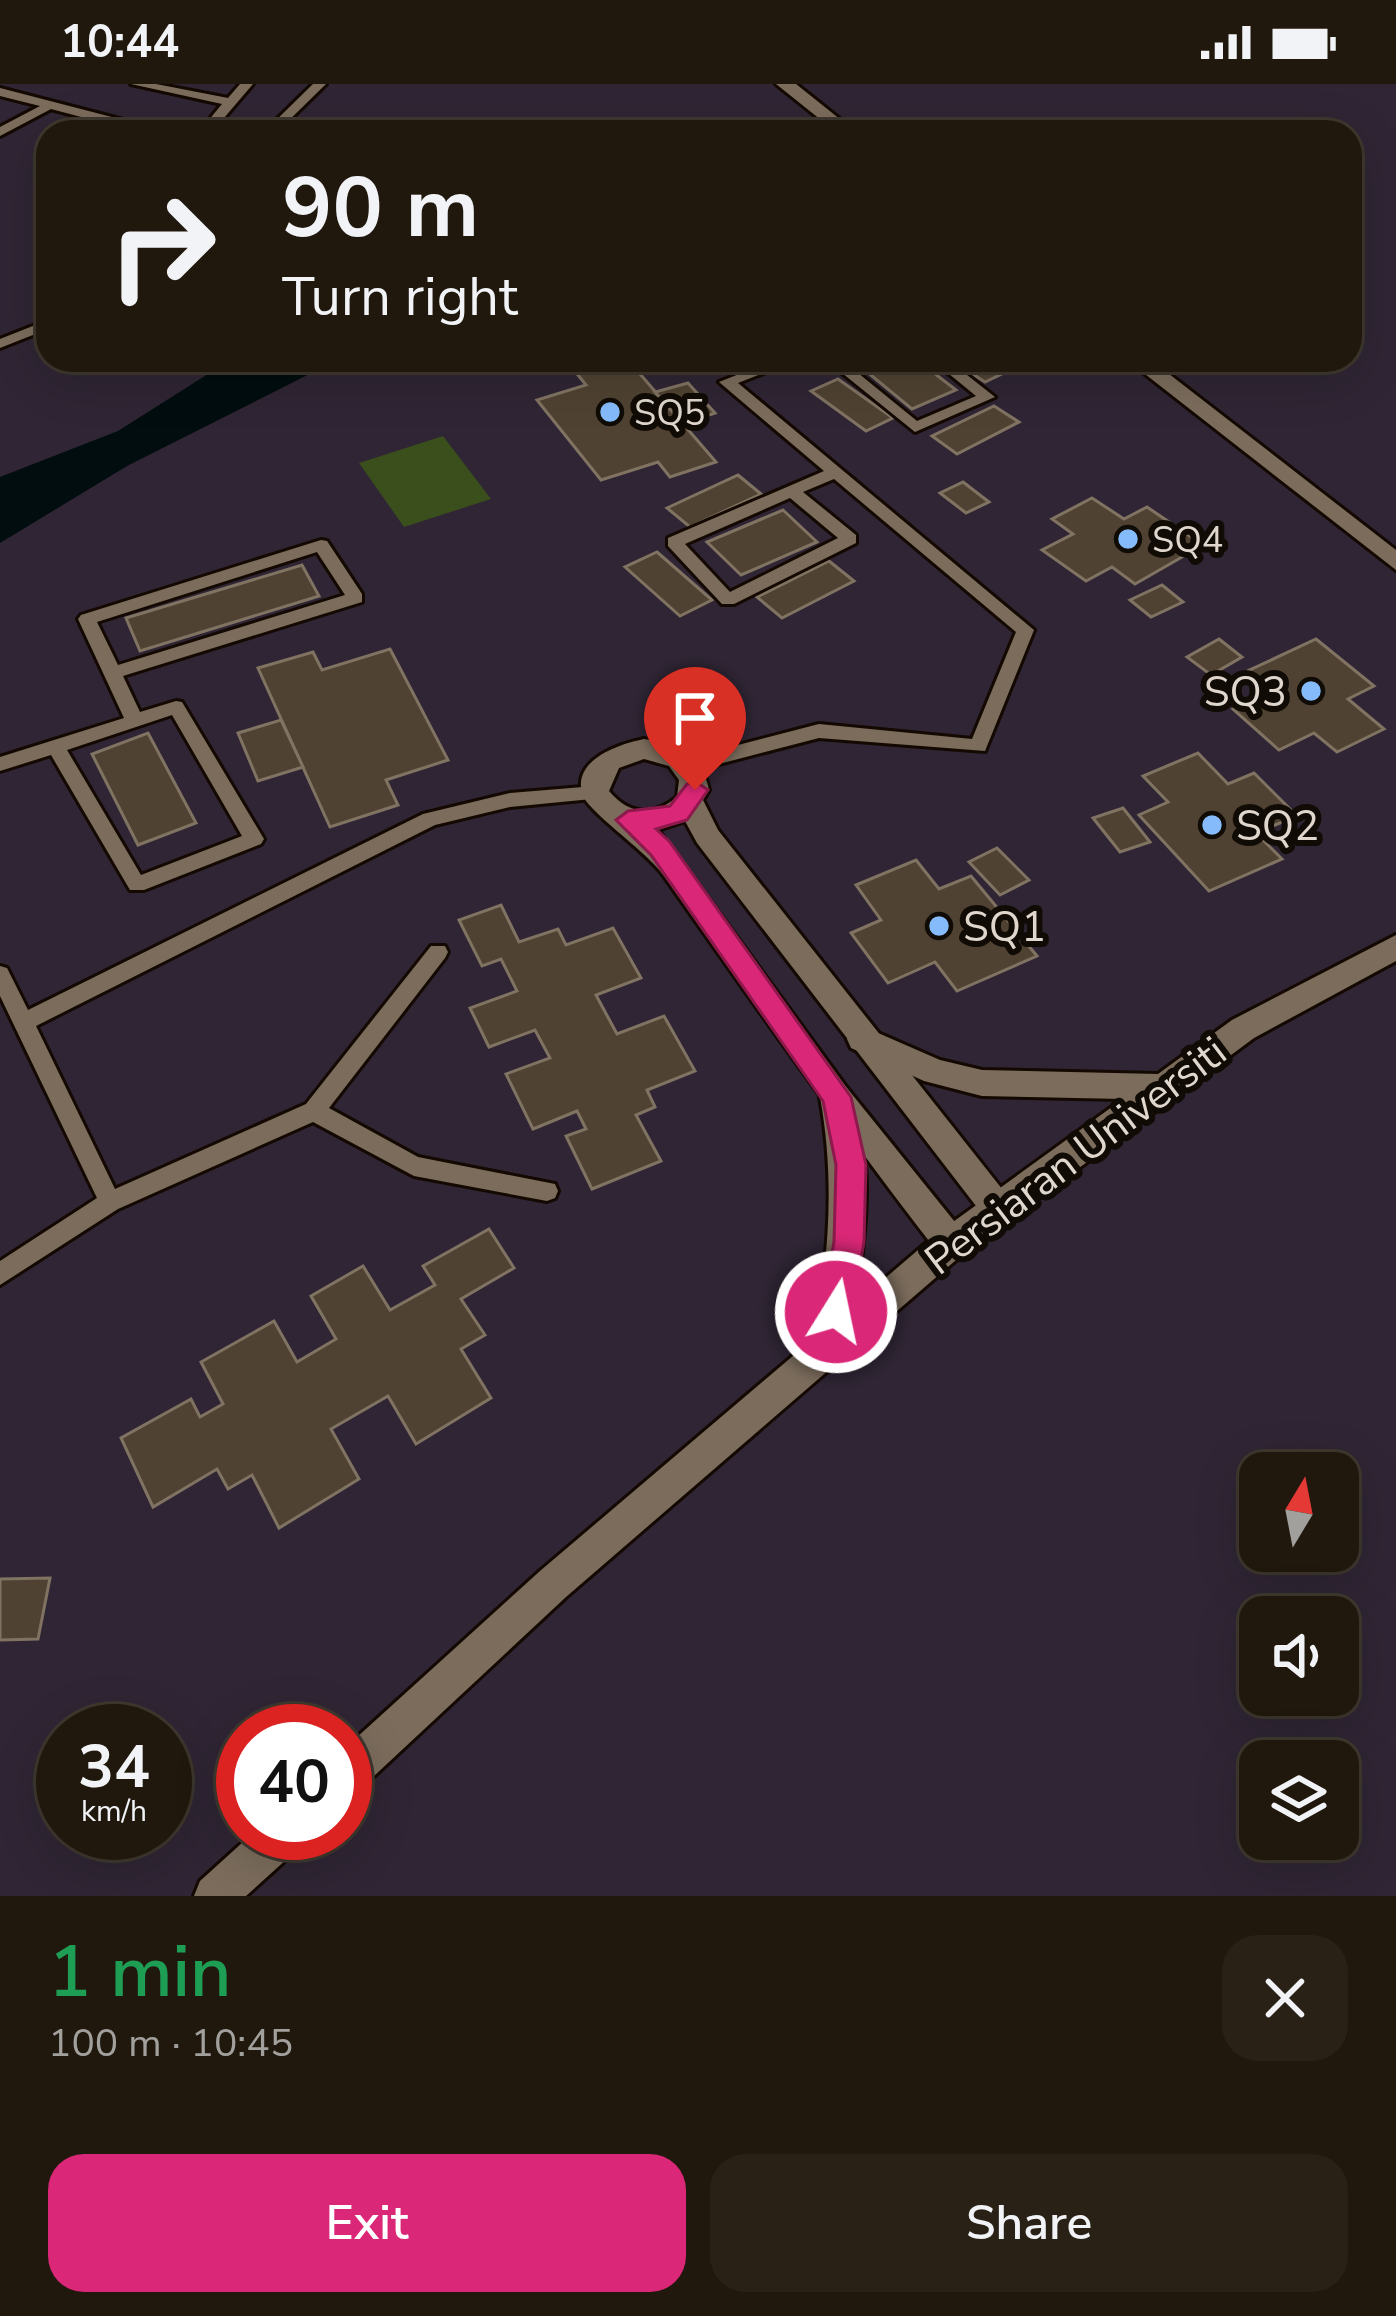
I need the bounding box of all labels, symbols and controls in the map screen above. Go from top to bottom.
text: 10:44 [60,12,179,73]
text: 90 m [282,151,479,266]
icon: right [84,168,240,324]
text: Turn right [282,260,518,334]
place label: SQ5 [634,389,705,438]
marker: SQ5 [597,399,623,425]
place label: SQ4 [1152,516,1223,565]
marker: SQ4 [1115,526,1141,552]
place label: SQ3 [1204,664,1287,721]
pin [644,667,746,790]
marker: SQ3 [1298,678,1324,704]
icon: arrive [662,685,728,751]
place label: SQ2 [1236,798,1319,855]
marker: SQ2 [1199,812,1225,838]
place label: SQ1 [963,899,1046,956]
marker: SQ1 [926,913,952,939]
street label: Persiaran Universiti [913,1024,1238,1288]
position arrow [773,1249,899,1375]
north arrow [1239,1452,1359,1572]
map controls [1239,1452,1359,1860]
button: sound [1239,1596,1359,1716]
speed limit sign: 40 [216,1704,372,1860]
text: 34 [78,1726,150,1808]
button: layers [1239,1740,1359,1860]
text: km/h [81,1791,147,1832]
text: 1 min [48,1923,231,2021]
button: close [1222,1935,1348,2061]
text: 100 m · 10:45 [48,2017,293,2070]
button: Exit [48,2154,686,2292]
button: Share [710,2154,1348,2292]

